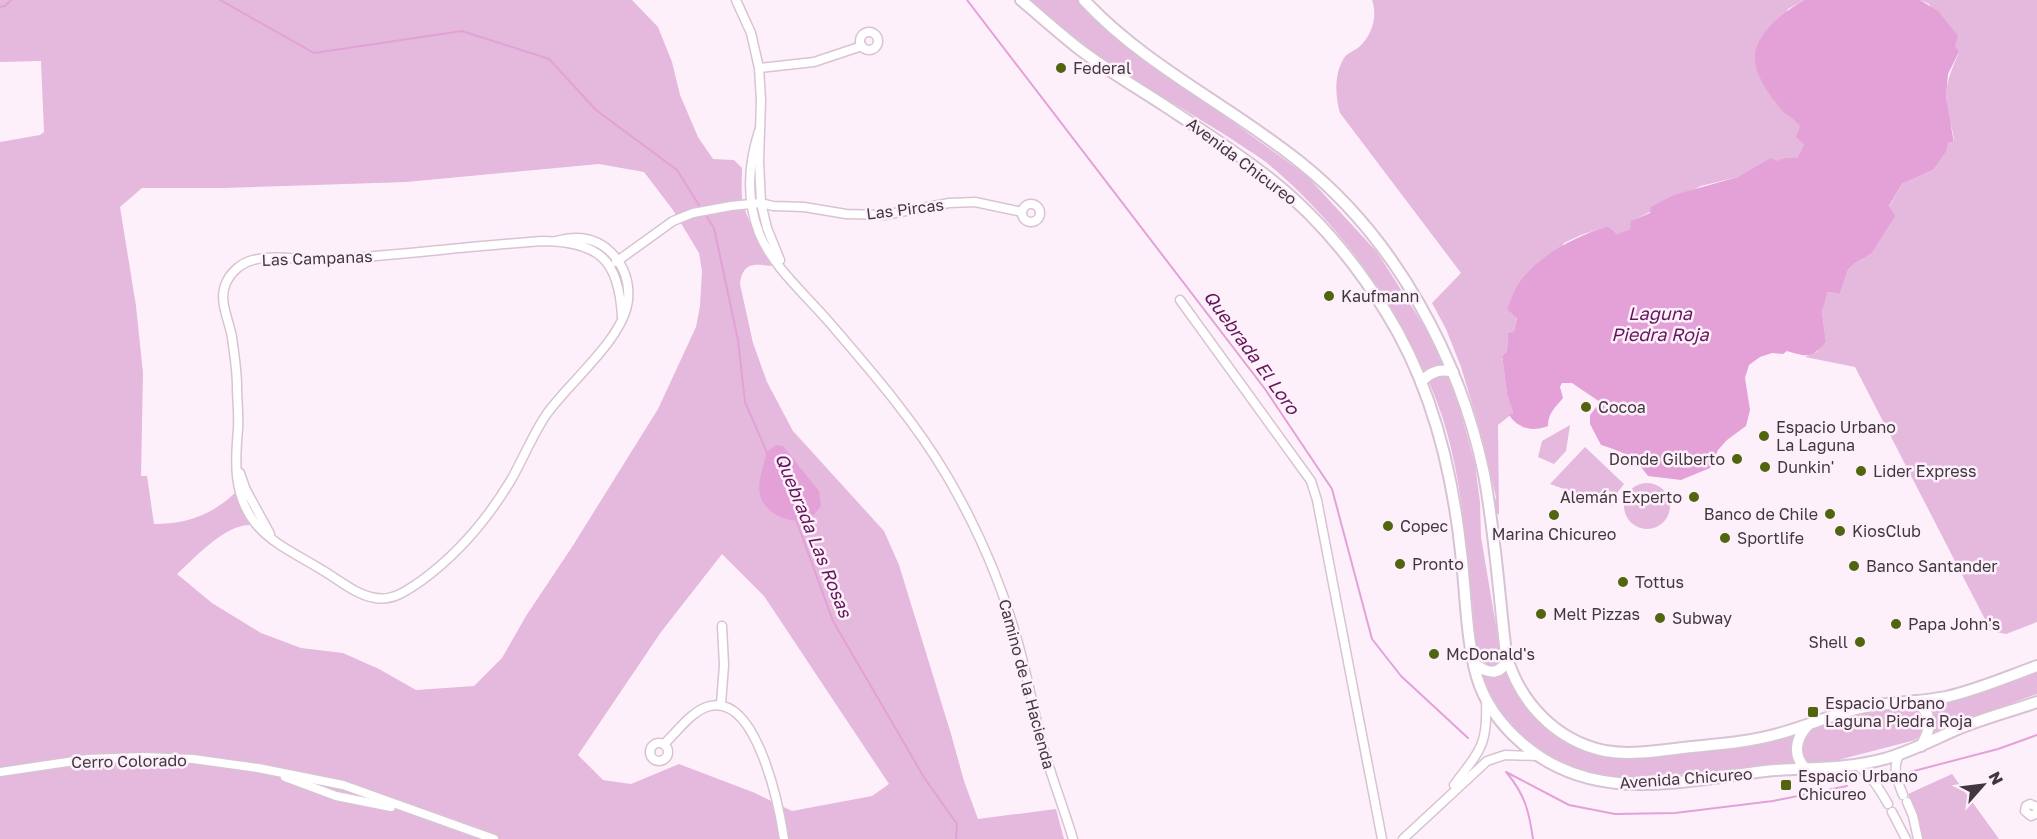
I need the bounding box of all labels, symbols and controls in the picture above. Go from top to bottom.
place label: Federal [1073,58,1131,78]
marker: Federal [1054,61,1068,75]
street label: Avenida Chicureo [1183,113,1301,209]
street label: Las Pircas [865,194,945,224]
street label: Las Campanas [261,246,373,270]
water label: Quebrada El Loro [1200,286,1305,419]
place label: Kaufmann [1341,286,1419,306]
marker: Kaufmann [1322,289,1336,303]
water label: Laguna Piedra Roja [1611,302,1710,345]
place label: Cocoa [1598,397,1646,417]
marker: Cocoa [1579,400,1593,414]
place label: Espacio Urbano La Laguna [1776,417,1896,455]
marker: Espacio Urbano La Laguna [1757,429,1771,443]
place label: Donde Gilberto [1609,449,1725,469]
water label: Quebrada Las Rosas [771,450,858,622]
marker: Donde Gilberto [1730,452,1744,466]
place label: Dunkin' [1777,457,1834,477]
marker: Dunkin' [1758,460,1772,474]
place label: Lider Express [1873,461,1977,481]
marker: Lider Express [1854,464,1868,478]
place label: Alemán Experto [1560,487,1682,507]
marker: Alemán Experto [1687,490,1701,504]
place label: Banco de Chile [1704,504,1818,524]
marker: Banco de Chile [1823,507,1837,521]
marker: Marina Chicureo [1547,508,1561,522]
place label: Copec [1400,516,1449,536]
marker: Copec [1381,519,1395,533]
place label: KiosClub [1852,521,1921,541]
place label: Marina Chicureo [1492,524,1616,544]
marker: KiosClub [1833,524,1847,538]
place label: Sportlife [1737,528,1804,548]
marker: Sportlife [1718,531,1732,545]
place label: Pronto [1412,554,1464,574]
place label: Banco Santander [1866,556,1998,576]
marker: Pronto [1393,557,1407,571]
marker: Banco Santander [1847,559,1861,573]
place label: Tottus [1635,572,1684,592]
marker: Tottus [1616,575,1630,589]
street label: Camino de la Hacienda [995,597,1059,771]
place label: Melt Pizzas [1553,604,1640,624]
marker: Melt Pizzas [1534,607,1548,621]
place label: Subway [1672,608,1732,628]
marker: Subway [1653,611,1667,625]
place label: Papa John's [1908,614,2000,634]
marker: Papa John's [1889,617,1903,631]
place label: Shell [1808,632,1848,652]
marker: Shell [1853,635,1867,649]
place label: McDonald's [1446,644,1535,664]
marker: McDonald's [1427,647,1441,661]
place label: Espacio Urbano Laguna Piedra Roja [1825,693,1972,731]
marker: Espacio Urbano Laguna Piedra Roja [1806,705,1820,719]
street label: Cerro Colorado [71,750,187,772]
north arrow [1953,755,2013,815]
street label: Avenida Chicureo [1619,763,1753,793]
place label: Espacio Urbano Chicureo [1798,766,1918,804]
text: N [1985,768,2008,788]
marker: Espacio Urbano Chicureo [1779,778,1793,792]

